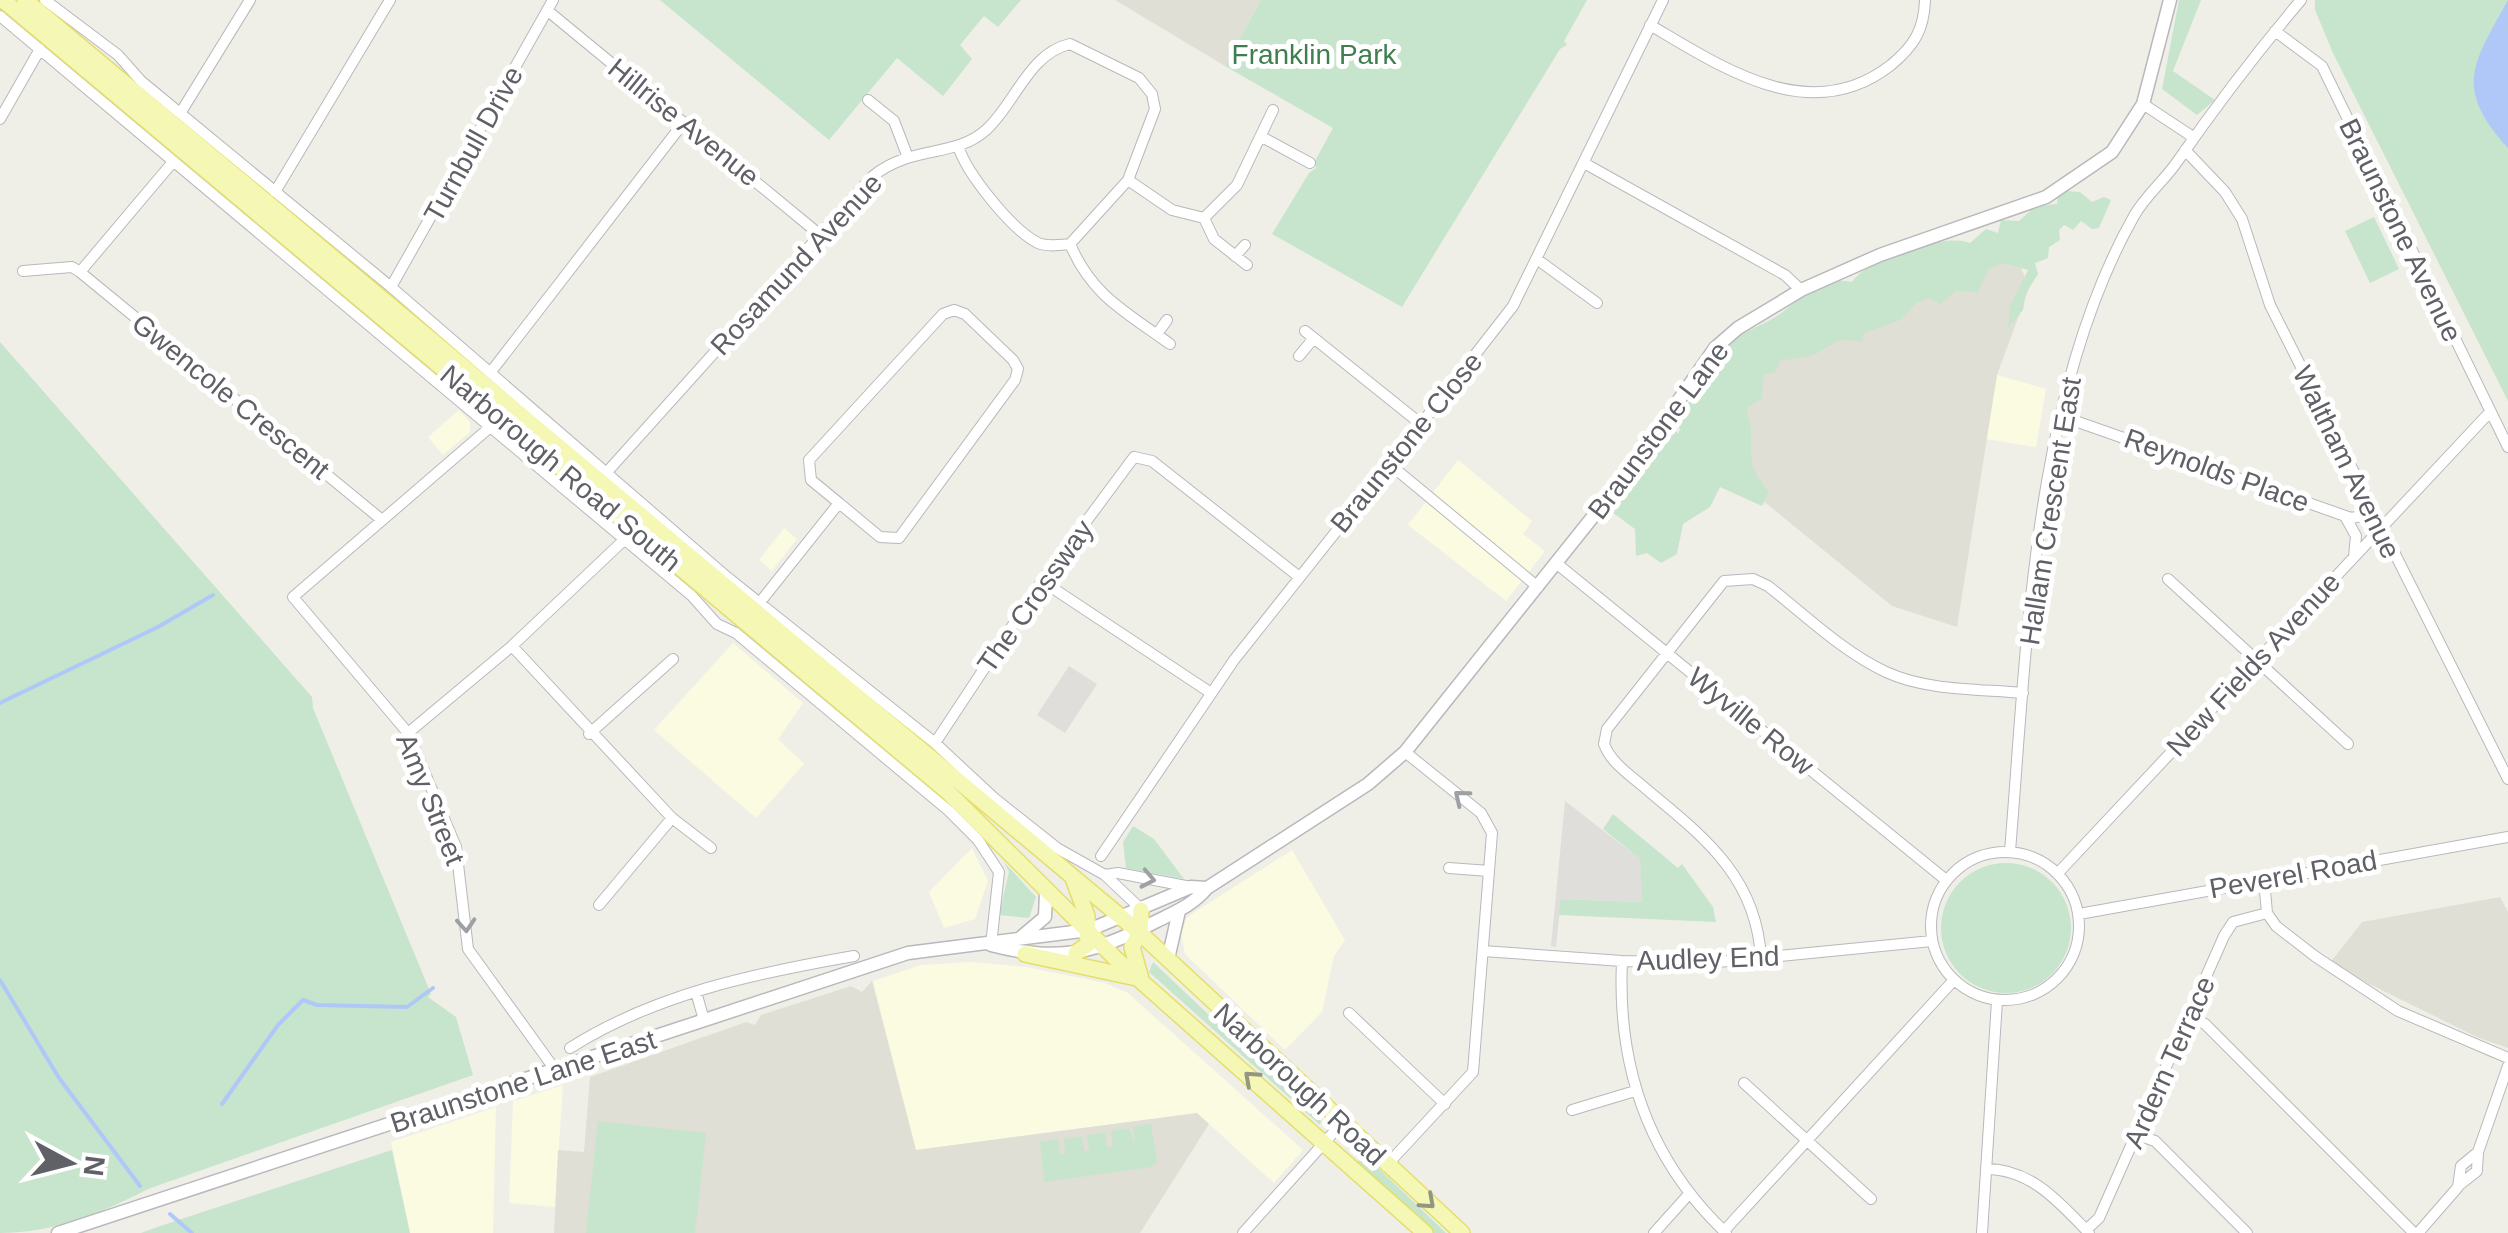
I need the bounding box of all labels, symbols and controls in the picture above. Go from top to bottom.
park label: Franklin Park [1232,39,1397,70]
street label: Hillrise Avenue [602,52,765,193]
street label: Turnbull Drive [418,61,529,228]
street label: Braunstone Avenue [2333,114,2468,347]
street label: Rosamund Avenue [705,167,888,361]
street label: Gwencole Crescent [126,307,336,485]
street label: Braunstone Lane [1582,336,1735,525]
street label: Braunstone Close [1324,346,1488,539]
street label: Narborough Road South [434,359,687,578]
street label: Waltham Avenue [2287,361,2407,563]
street label: Hallam Crescent East [2014,375,2087,647]
street label: Reynolds Place [2120,423,2314,518]
street label: The Crossway [971,514,1099,678]
street label: New Fields Avenue [2160,566,2346,762]
street label: Wyville Row [1682,661,1820,782]
street label: Amy Street [390,729,471,869]
one-way arrow [1454,791,1472,809]
street label: Peverel Road [2207,844,2379,904]
one-way arrow [1140,868,1156,889]
one-way arrow [455,917,476,933]
street label: Audley End [1636,941,1780,976]
street label: Ardern Terrace [2118,972,2221,1153]
street label: Narborough Road [1208,997,1392,1172]
street label: Braunstone Lane East [387,1024,660,1139]
one-way arrow [1244,1072,1263,1090]
north arrow [20,1113,120,1213]
text: N [78,1154,111,1178]
one-way arrow [1416,1191,1435,1209]

